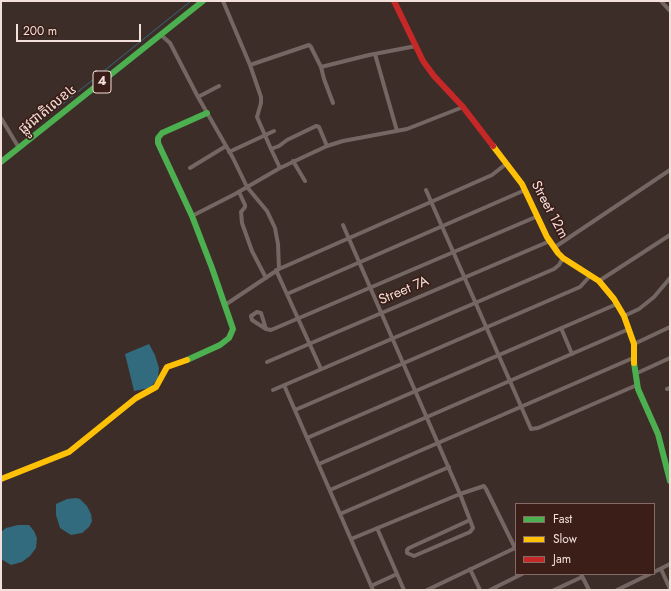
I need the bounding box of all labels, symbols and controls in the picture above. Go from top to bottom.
scale bar [18,16,143,42]
text: 200 m [23,22,57,40]
road number: 4 [93,71,111,93]
street label: ផ្លូវជាតិលេខ៤ [15,81,81,139]
street label: Street 12m [527,178,571,242]
street label: Street 7A [376,273,432,309]
legend [515,503,655,575]
text: Fast [553,510,572,528]
text: Slow [553,530,577,548]
text: Jam [553,550,571,568]

